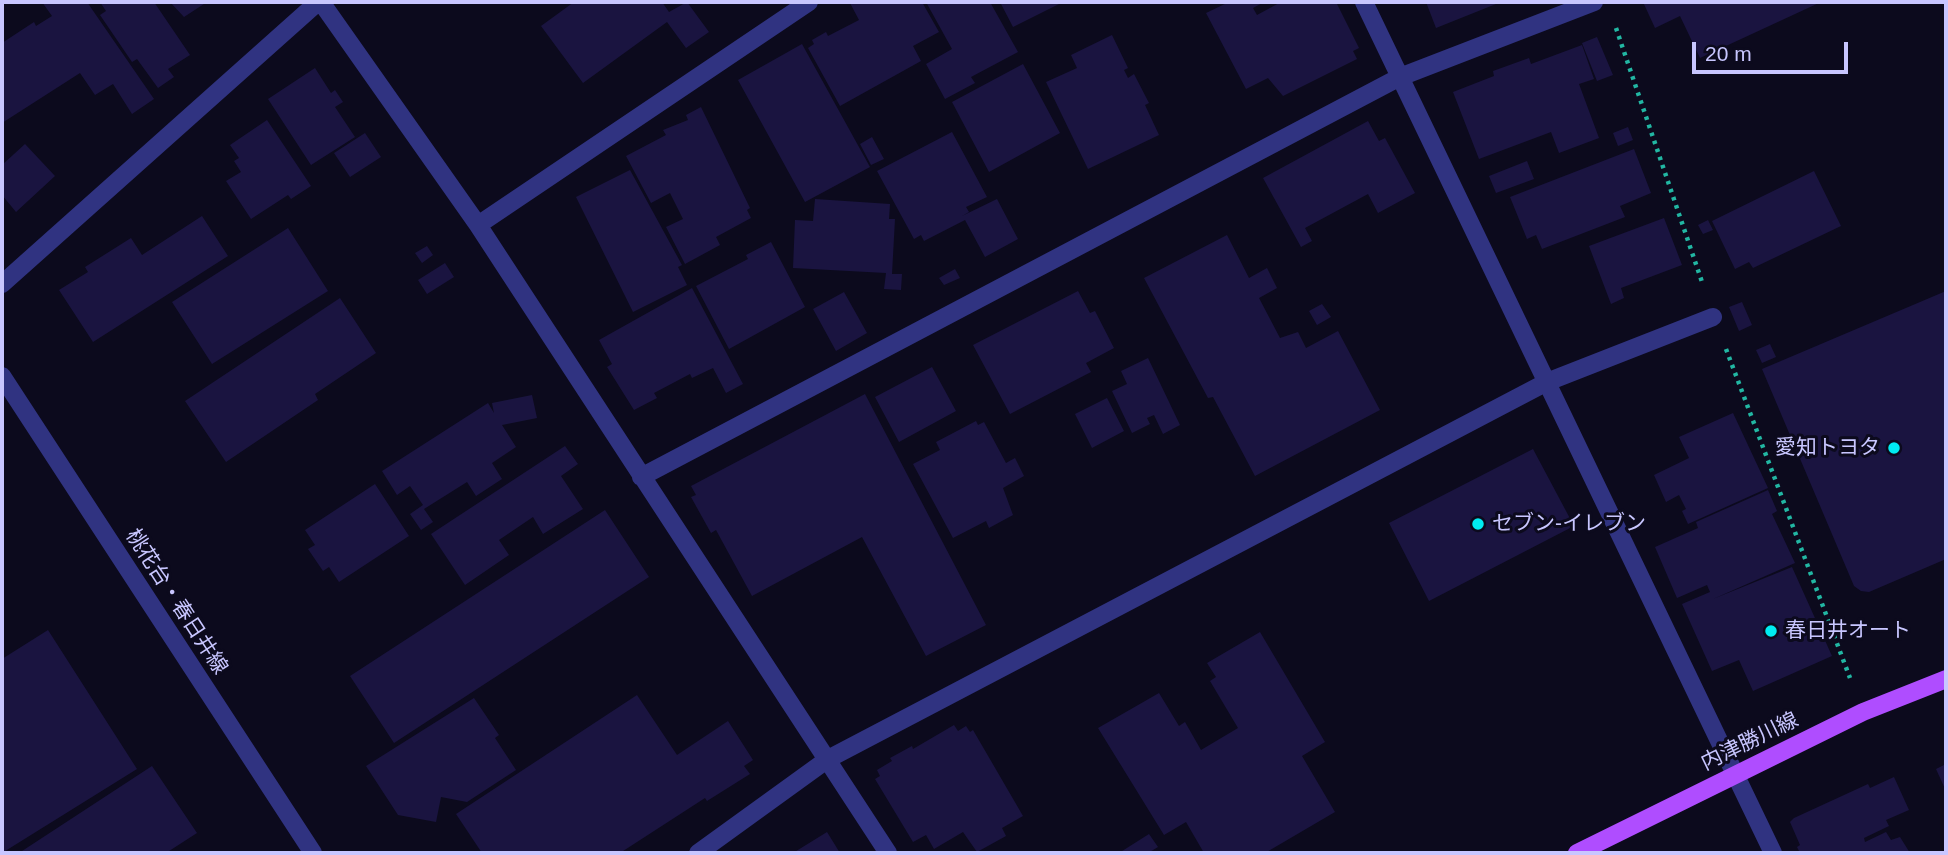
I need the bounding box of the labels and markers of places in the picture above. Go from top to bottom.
place label: 愛知トヨタ [1775,435,1880,461]
marker: 愛知トヨタ [1886,440,1902,456]
place label: セブン-イレブン [1492,511,1646,537]
marker: セブン-イレブン [1470,516,1486,532]
place label: 春日井オート [1785,618,1911,644]
marker: 春日井オート [1763,623,1779,639]

